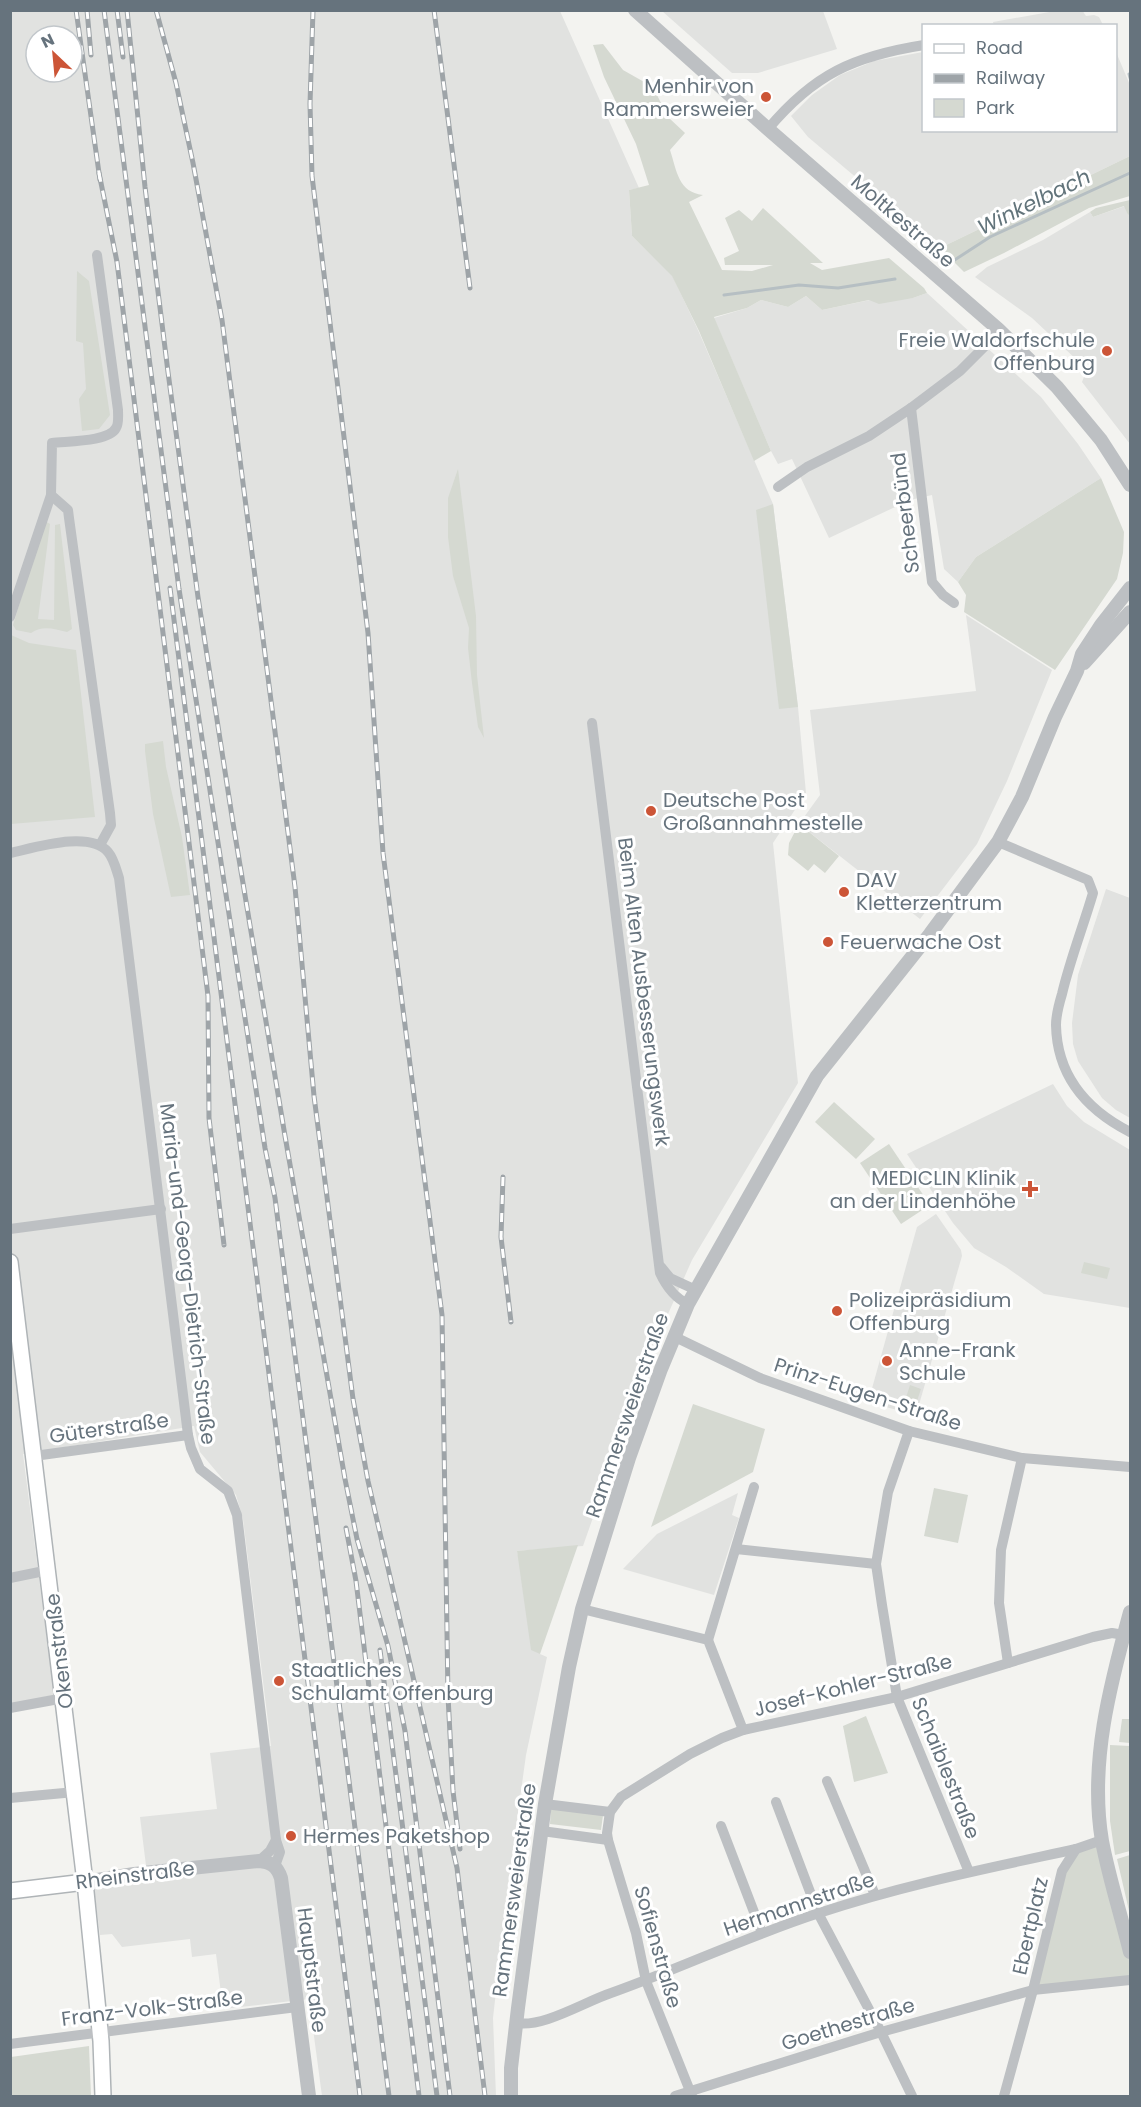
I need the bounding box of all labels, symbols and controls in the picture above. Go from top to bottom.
north arrow [24,24,84,84]
legend [922,24,1117,132]
text: N [37,28,58,54]
text: Road [976,35,1023,60]
text: Railway [976,65,1045,90]
place label: Menhir von Rammersweier [603,72,754,123]
marker: Menhir von Rammersweier [759,90,773,104]
text: Park [976,95,1015,120]
water label: Winkelbach [972,162,1095,241]
street label: Moltkestraße [845,168,961,274]
place label: Freie Waldorfschule Offenburg [899,326,1095,377]
marker: Freie Waldorfschule Offenburg [1100,344,1114,358]
street label: Scheerbünd [884,451,926,575]
place label: Deutsche Post Großannahmestelle [663,786,863,837]
marker: Deutsche Post Großannahmestelle [644,804,658,818]
street label: Beim Alten Ausbesserungswerk [611,836,677,1149]
place label: DAV Kletterzentrum [856,866,1002,917]
marker: DAV Kletterzentrum [837,885,851,899]
place label: Feuerwache Ost [840,928,1001,956]
marker: Feuerwache Ost [821,935,835,949]
street label: Maria-und-Georg-Dietrich-Straße [153,1102,223,1446]
place label: MEDICLIN Klinik an der Lindenhöhe [830,1164,1017,1215]
marker: MEDICLIN Klinik an der Lindenhöhe [1021,1180,1039,1198]
place label: Polizeipräsidium Offenburg [849,1286,1011,1337]
marker: Polizeipräsidium Offenburg [830,1304,844,1318]
street label: Rammersweierstraße [579,1309,675,1521]
place label: Anne-Frank Schule [899,1336,1016,1387]
street label: Prinz-Eugen-Straße [771,1350,965,1438]
marker: Anne-Frank Schule [880,1354,894,1368]
street label: Güterstraße [48,1406,170,1450]
street label: Okenstraße [38,1592,80,1710]
street label: Josef-Kohler-Straße [751,1647,955,1723]
place label: Staatliches Schulamt Offenburg [291,1656,494,1707]
marker: Staatliches Schulamt Offenburg [272,1674,286,1688]
street label: Schaiblestraße [905,1693,987,1843]
street label: Rammersweierstraße [485,1781,543,1999]
place label: Hermes Paketshop [303,1822,490,1850]
marker: Hermes Paketshop [284,1829,298,1843]
street label: Rheinstraße [74,1854,196,1896]
street label: Hermannstraße [720,1865,878,1943]
street label: Ebertplatz [1005,1874,1055,1978]
street label: Sofienstraße [627,1883,689,2011]
street label: Hauptstraße [290,1906,334,2034]
street label: Franz-Volk-Straße [60,1983,244,2033]
street label: Goethestraße [778,1990,918,2058]

